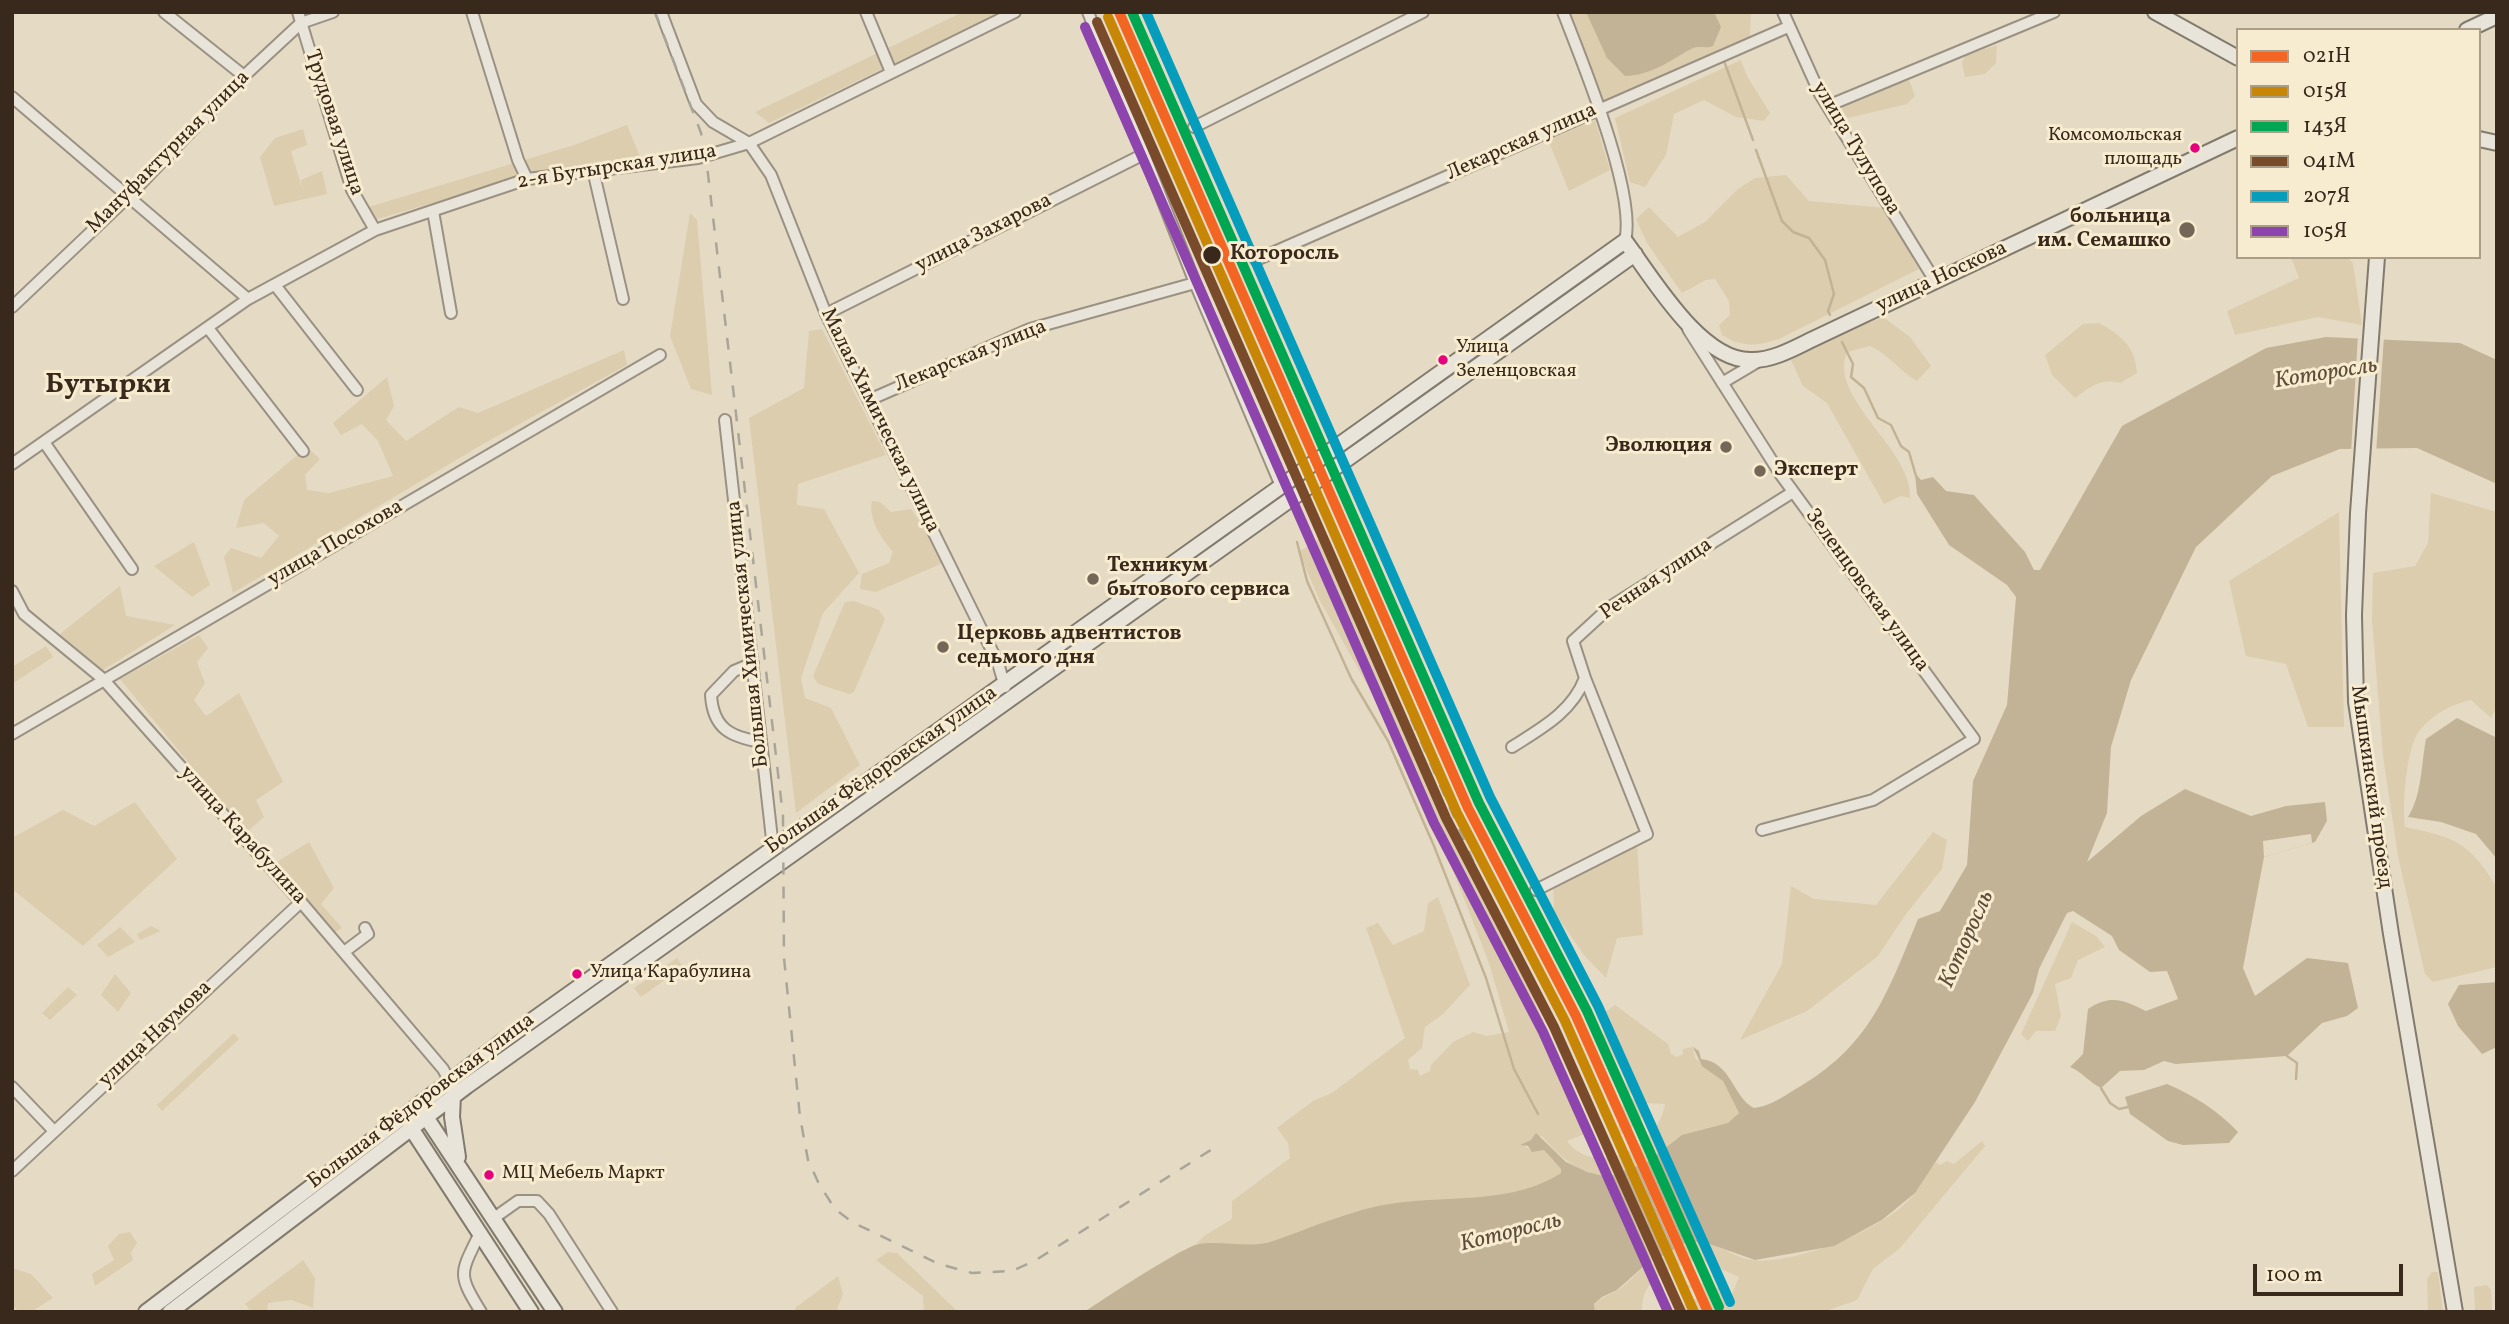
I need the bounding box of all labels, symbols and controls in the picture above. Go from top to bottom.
legend [2236,28,2481,259]
text: 021Н [2303,42,2351,71]
street label: Трудовая улица [298,47,368,199]
street label: Мануфактурная улица [82,66,256,240]
street label: улица Тулупова [1805,77,1905,221]
text: 015Я [2303,77,2347,106]
street label: Лекарская улица [1443,99,1601,187]
text: 143Я [2303,112,2347,141]
place label: Комсомольская площадь [2048,126,2182,170]
street label: 2-я Бутырская улица [515,140,719,196]
marker: Комсомольская площадь [2188,141,2202,155]
text: 041М [2303,147,2355,176]
text: 207Я [2303,182,2350,211]
street label: улица Захарова [911,189,1057,279]
place label: больница им. Семашко [2037,205,2171,255]
text: 105Я [2303,217,2347,246]
marker: больница им. Семашко [2177,220,2197,240]
street label: улица Носкова [1872,237,2012,319]
place label: Которосль [1230,242,1339,268]
marker: Которосль [1201,244,1223,266]
street label: Малая Химическая улица [814,305,944,537]
street label: Лекарская улица [891,315,1051,399]
place label: Улица Зеленцовская [1456,338,1576,382]
marker: Улица Зеленцовская [1436,353,1450,367]
water label: Которосль [2273,353,2379,397]
district label: Бутырки [45,370,171,404]
place label: Эволюция [1605,434,1712,460]
marker: Эволюция [1718,439,1734,455]
place label: Эксперт [1774,458,1858,484]
marker: Эксперт [1752,463,1768,479]
street label: улица Посохова [264,495,408,593]
street label: Большая Химическая улица [722,499,776,769]
street label: Зеленцовская улица [1798,504,1934,678]
street label: Речная улица [1596,533,1718,627]
place label: Техникум бытового сервиса [1107,554,1290,604]
marker: Техникум бытового сервиса [1085,571,1101,587]
place label: Церковь адвентистов седьмого дня [957,622,1182,672]
marker: Церковь адвентистов седьмого дня [935,639,951,655]
street label: Большая Фёдоровская улица [761,681,1003,861]
street label: Мышкинский проезд [2343,684,2397,890]
street label: улица Карабулина [173,761,311,911]
water label: Которосль [1934,887,2002,993]
place label: Улица Карабулина [590,963,751,985]
marker: Улица Карабулина [570,967,584,981]
street label: улица Наумова [94,976,218,1094]
street label: Большая Фёдоровская улица [304,1009,540,1195]
place label: МЦ Мебель Маркт [502,1164,665,1186]
marker: МЦ Мебель Маркт [482,1168,496,1182]
water label: Которосль [1457,1208,1565,1260]
scale bar [2257,1250,2408,1294]
text: 100 m [2266,1261,2323,1290]

